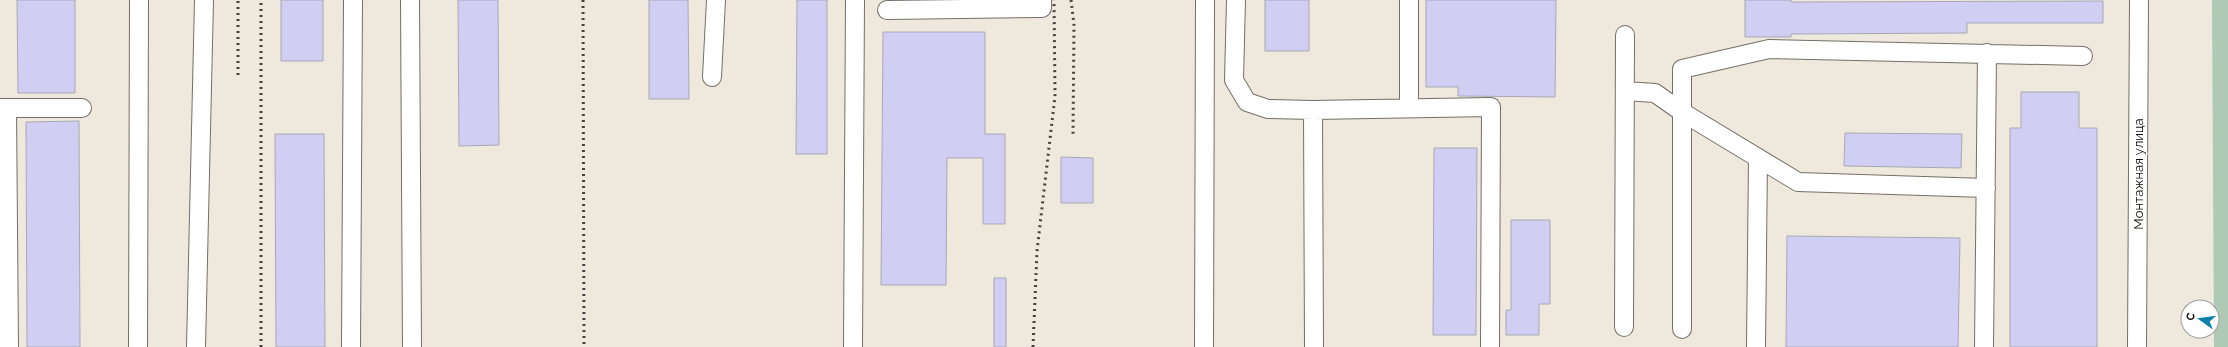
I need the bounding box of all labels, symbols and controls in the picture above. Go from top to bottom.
street label: Монтажная улица [2131,118,2146,230]
north arrow [2180,299,2220,339]
text: С [2184,311,2198,322]

